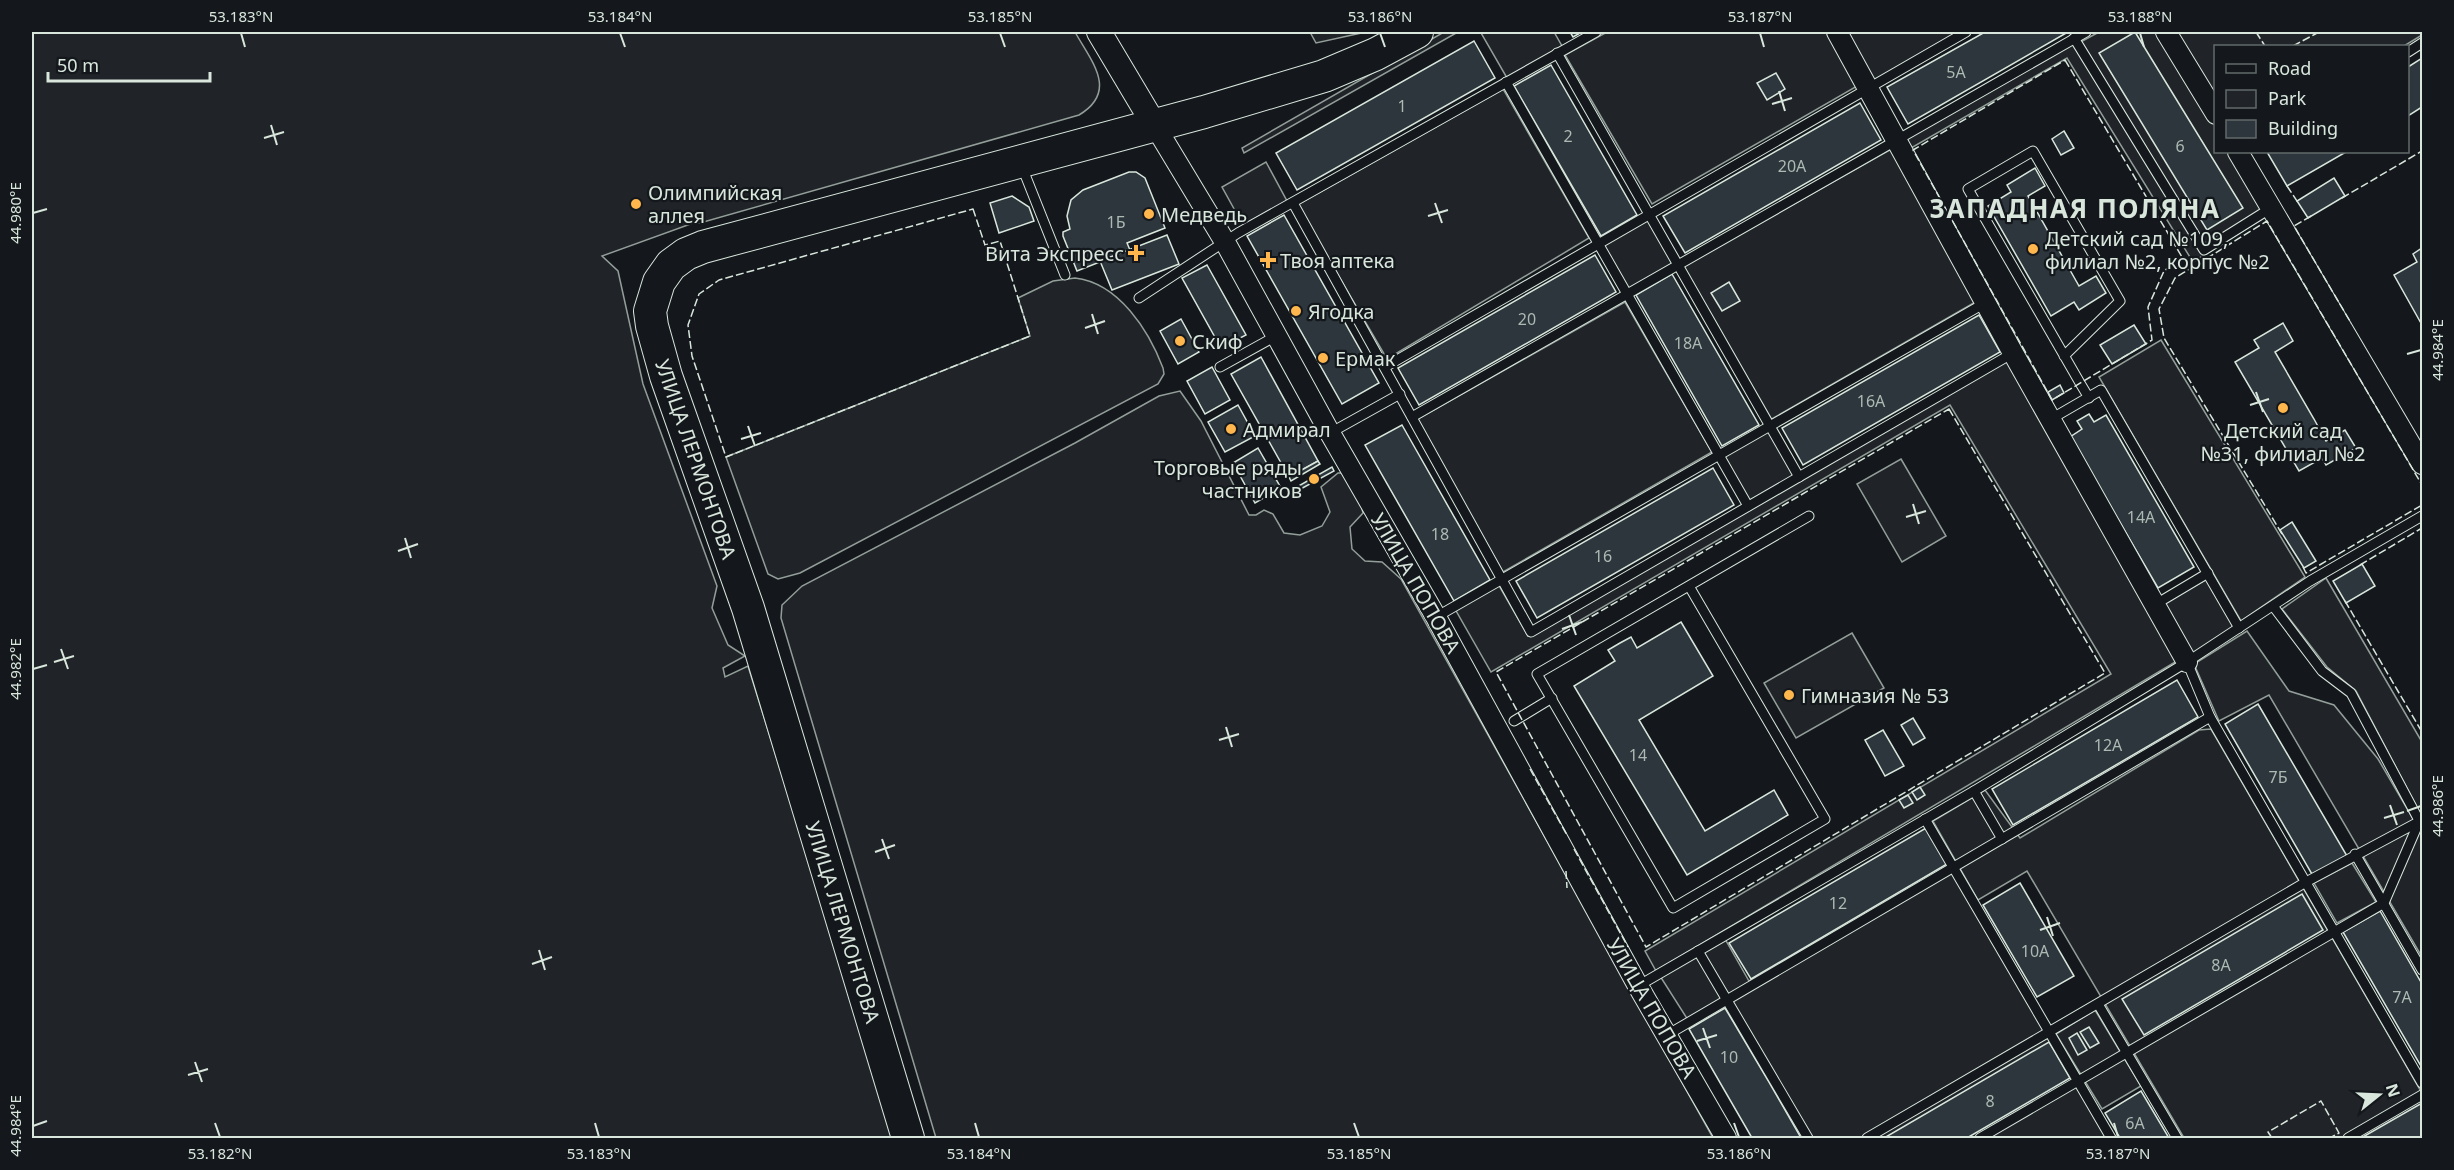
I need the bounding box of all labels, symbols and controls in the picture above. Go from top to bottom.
text: 53.183°N [209,6,273,26]
text: 53.184°N [588,6,652,26]
text: 53.185°N [968,6,1032,26]
text: 53.186°N [1348,6,1412,26]
text: 53.187°N [1728,6,1792,26]
text: 53.188°N [2108,6,2172,26]
scale bar [48,45,210,83]
legend [2214,45,2409,153]
text: 50 m [57,53,99,77]
text: Road [2268,56,2311,80]
house number: 5А [1946,61,1966,83]
text: Park [2268,86,2306,110]
house number: 1 [1397,95,1407,117]
text: Building [2268,116,2338,140]
house number: 2 [1563,125,1573,147]
house number: 6 [2175,135,2185,157]
house number: 20А [1778,155,1807,177]
place label: Олимпийская аллея [648,179,782,229]
text: 44.980°E [5,182,25,244]
district label: ЗАПАДНАЯ ПОЛЯНА [1930,190,2220,226]
marker: Олимпийская аллея [629,197,643,211]
place label: Медведь [1161,201,1247,228]
marker: Медведь [1142,207,1156,221]
house number: 1Б [1107,211,1126,233]
place label: Детский сад №109, филиал №2, корпус №2 [2045,225,2270,275]
place label: Вита Экспресс [985,240,1124,267]
marker: Детский сад №109, филиал №2, корпус №2 [2026,242,2040,256]
marker: Вита Экспресс [1129,246,1143,260]
place label: Твоя аптека [1280,247,1395,274]
marker: Твоя аптека [1261,253,1275,267]
place label: Ягодка [1308,298,1374,325]
marker: Ягодка [1289,304,1303,318]
house number: 20 [1518,308,1536,330]
text: 44.984°E [2427,319,2447,381]
place label: Скиф [1192,328,1243,355]
house number: 18А [1674,332,1703,354]
marker: Скиф [1173,334,1187,348]
place label: Ермак [1335,345,1396,372]
marker: Ермак [1316,351,1330,365]
street label: УЛИЦА ЛЕРМОНТОВА [649,356,743,563]
house number: 16А [1857,390,1886,412]
marker: Детский сад №31, филиал №2 [2276,401,2290,415]
place label: Адмирал [1243,416,1331,443]
place label: Детский сад №31, филиал №2 [2200,417,2366,467]
marker: Адмирал [1224,422,1238,436]
place label: Торговые ряды частников [1154,454,1302,504]
marker: Торговые ряды частников [1307,472,1321,486]
house number: 14А [2127,506,2156,528]
street label: УЛИЦА ПОПОВА [1365,508,1467,658]
house number: 18 [1431,523,1449,545]
house number: 16 [1594,545,1612,567]
text: 44.982°E [5,638,25,700]
place label: Гимназия № 53 [1801,682,1949,709]
marker: Гимназия № 53 [1782,688,1796,702]
house number: 12А [2094,734,2123,756]
house number: 14 [1629,744,1647,766]
house number: 7Б [2269,766,2288,788]
text: 44.986°E [2427,775,2447,837]
street label: УЛИЦА ЛЕРМОНТОВА [799,818,887,1026]
house number: 12 [1829,892,1847,914]
street label: УЛИЦА ПОПОВА [1601,933,1703,1083]
house number: 10А [2021,940,2050,962]
house number: 8А [2211,954,2231,976]
house number: 7А [2392,986,2412,1008]
house number: 10 [1720,1046,1738,1068]
north arrow [2349,1065,2409,1125]
text: N [2381,1081,2406,1100]
house number: 8 [1985,1090,1995,1112]
text: 44.984°E [5,1095,25,1157]
house number: 6А [2125,1112,2145,1134]
text: 53.182°N [188,1143,252,1163]
text: 53.183°N [567,1143,631,1163]
text: 53.184°N [947,1143,1011,1163]
text: 53.185°N [1327,1143,1391,1163]
text: 53.186°N [1707,1143,1771,1163]
text: 53.187°N [2086,1143,2150,1163]

